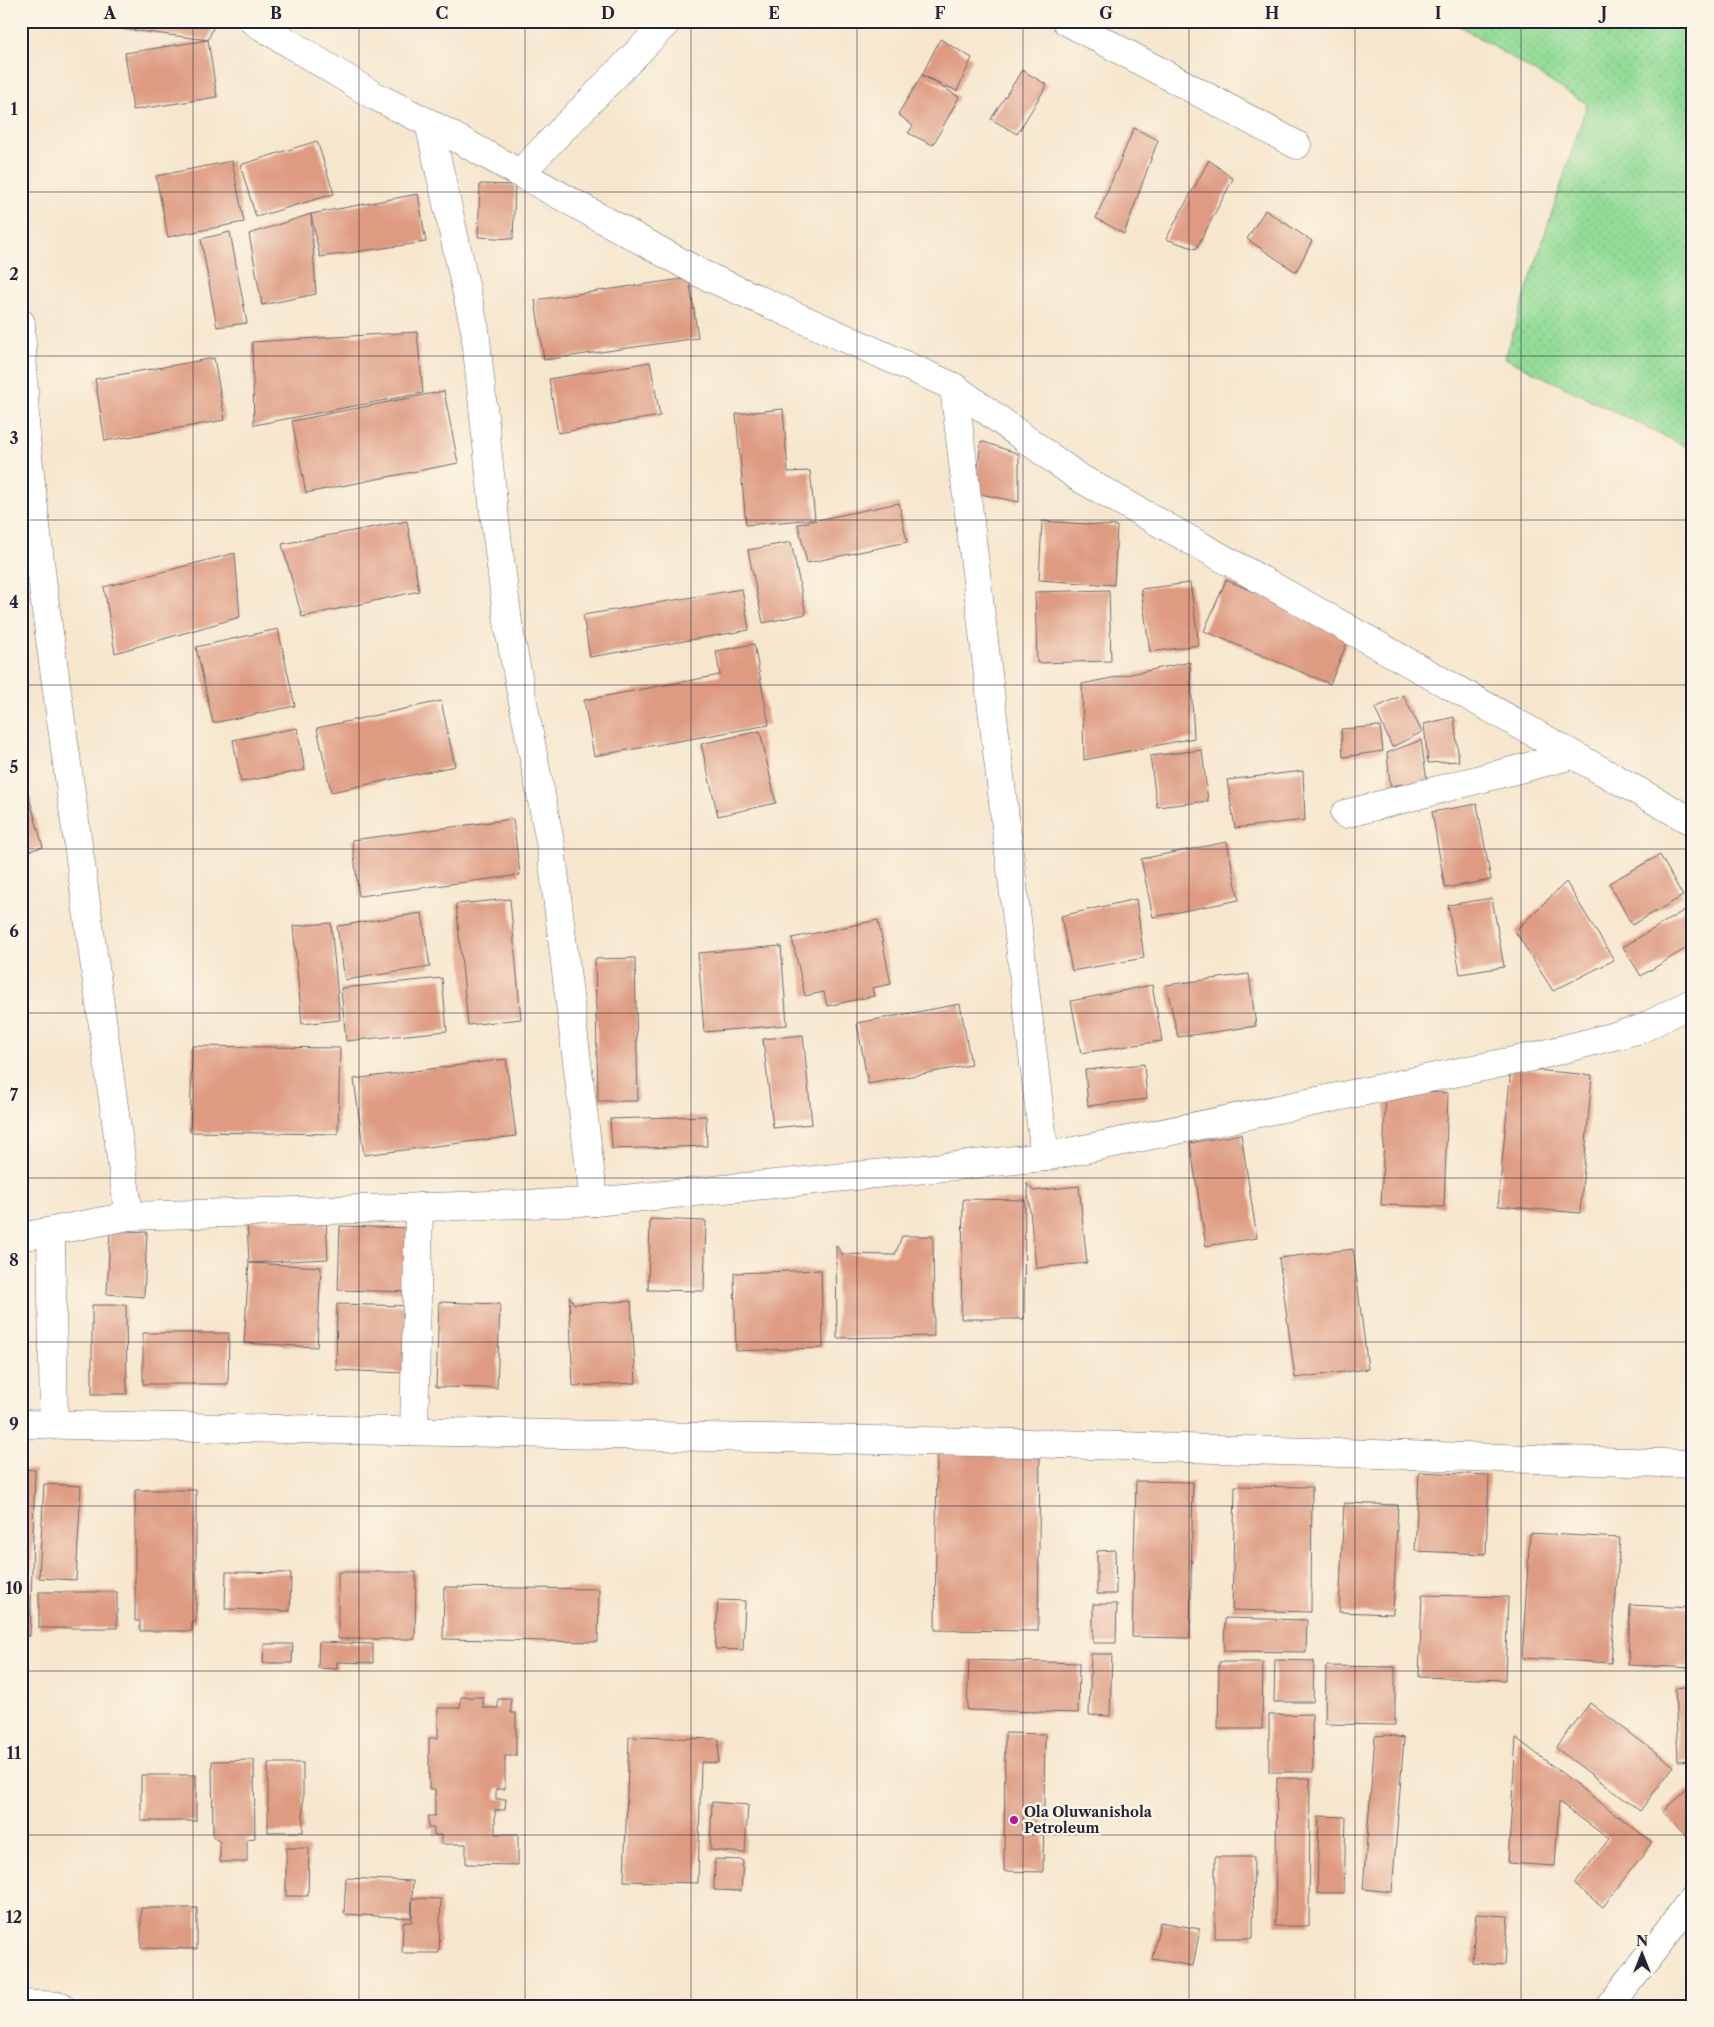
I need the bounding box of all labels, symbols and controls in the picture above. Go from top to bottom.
text: A [103,3,117,23]
text: B [270,3,282,23]
text: C [436,3,448,23]
text: D [601,3,615,23]
text: E [768,3,780,23]
text: F [935,3,946,23]
text: G [1099,3,1113,23]
text: H [1265,3,1279,23]
text: I [1435,3,1442,23]
text: J [1598,3,1607,23]
text: 1 [10,99,18,119]
text: 2 [9,264,19,284]
text: 3 [9,428,19,448]
text: 4 [9,592,19,612]
text: 5 [10,757,19,777]
text: 6 [9,921,19,941]
text: 7 [10,1085,19,1105]
text: 8 [9,1250,19,1270]
text: 9 [9,1414,19,1434]
text: 10 [5,1578,23,1598]
text: 11 [7,1743,22,1763]
place label: Ola Oluwanishola Petroleum [1024,1803,1153,1837]
marker: Ola Oluwanishola Petroleum [1008,1814,1020,1826]
text: 12 [6,1907,22,1927]
north arrow [1616,1930,1666,1980]
text: N [1636,1932,1648,1950]

